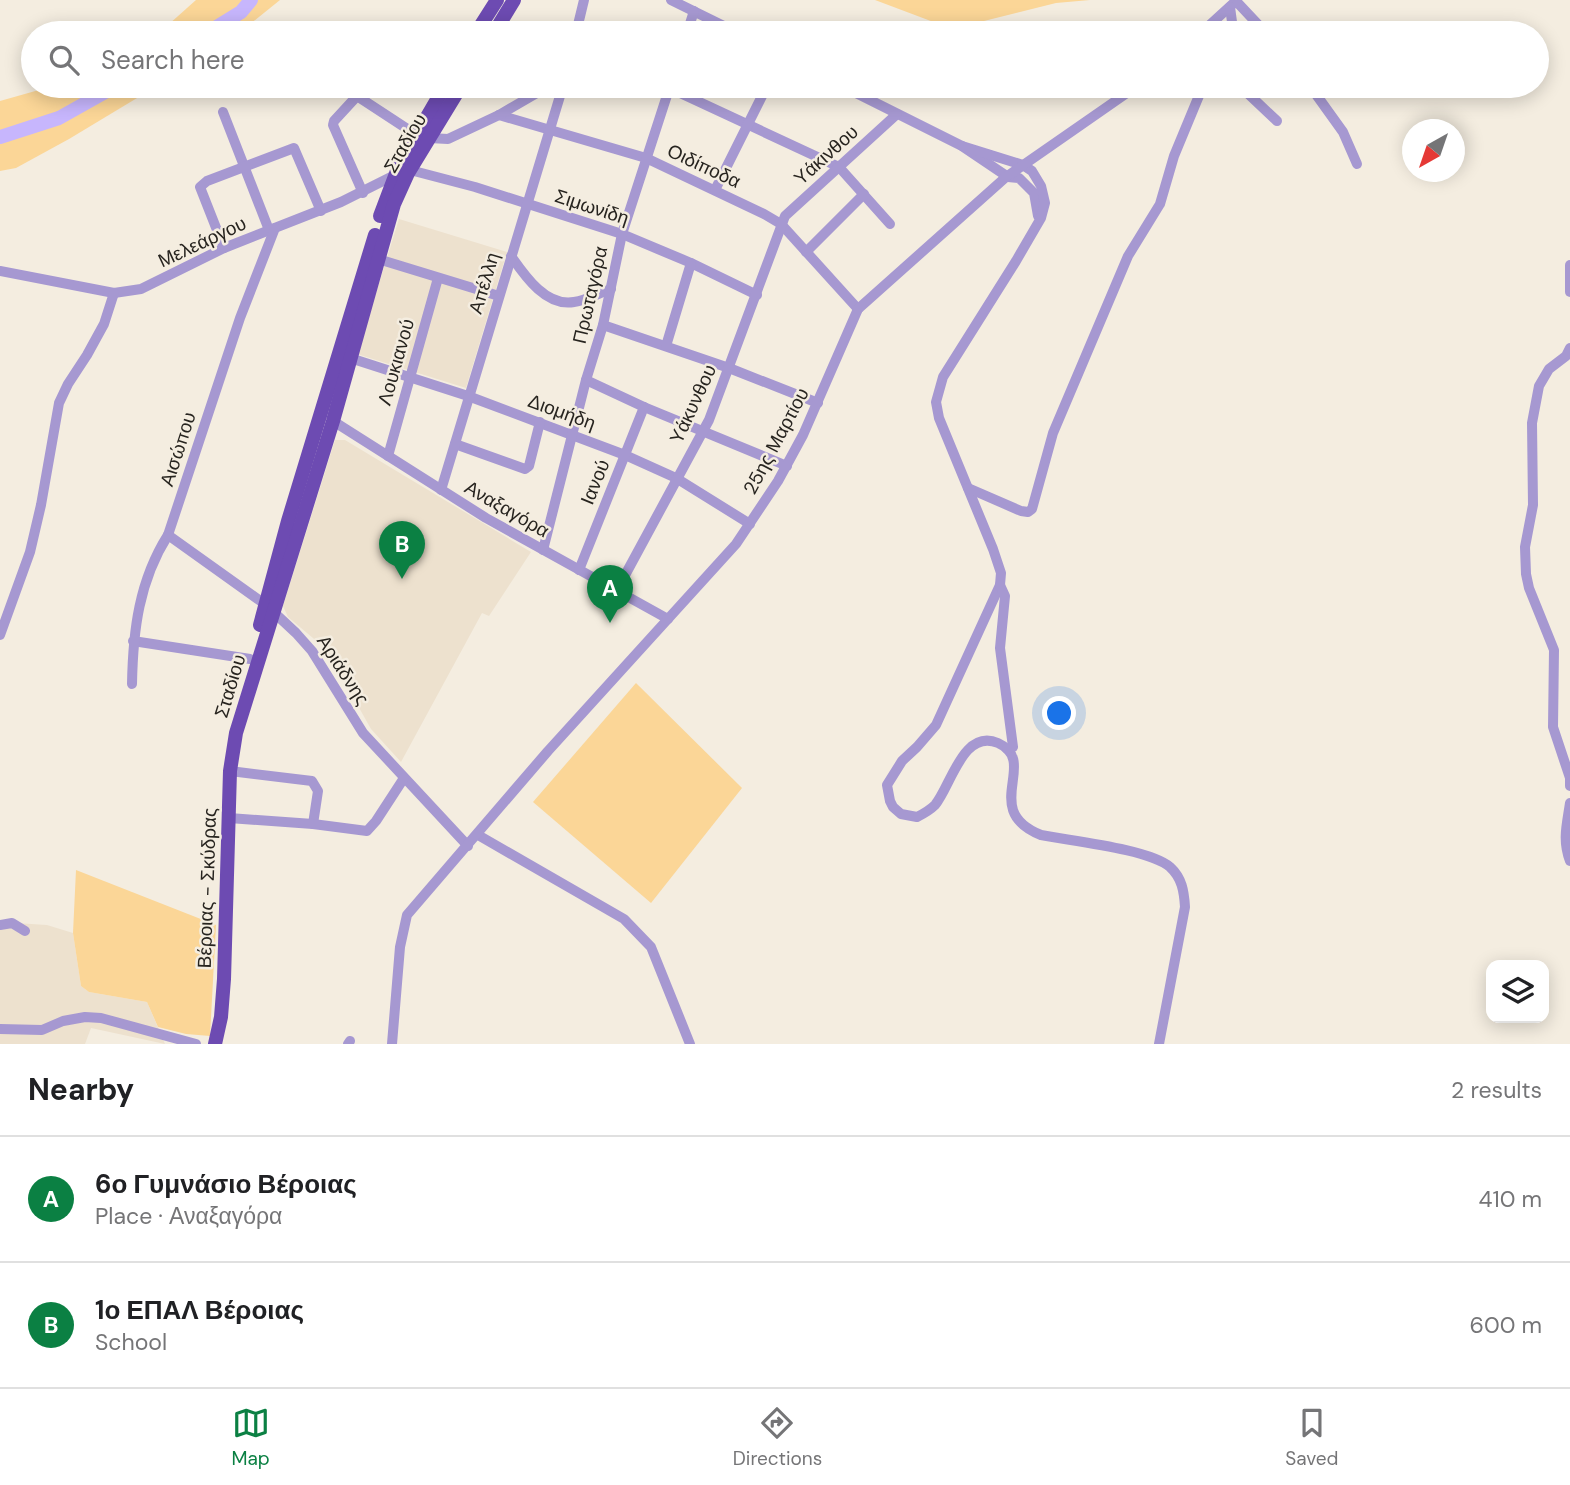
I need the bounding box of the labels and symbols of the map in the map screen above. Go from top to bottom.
street label: Σταδίου [378,109,432,177]
street label: Υάκινθου [789,119,863,191]
north arrow [1402,119,1465,182]
street label: Οιδίποδα [663,138,745,194]
street label: Σιμωνίδη [552,183,632,231]
street label: Μελεάργου [154,211,250,273]
street label: Πρωταγόρα [567,244,613,346]
street label: Απέλλη [463,249,505,317]
street label: Λουκιανού [372,316,420,408]
street label: Υάκυνθου [664,360,722,448]
street label: 25ης Μαρτίου [737,383,815,499]
street label: Διομήδη [525,388,599,436]
street label: Αισώπου [154,409,202,489]
street label: Ιανού [575,456,615,508]
street label: Αναξαγόρα [460,475,554,543]
pin: B [379,521,425,579]
pin: A [587,565,633,623]
street label: Αριάδνης [311,630,375,710]
street label: Σταδίου [209,651,251,721]
your location [1042,696,1076,730]
street label: Βέροιας - Σκύδρας [192,807,222,969]

